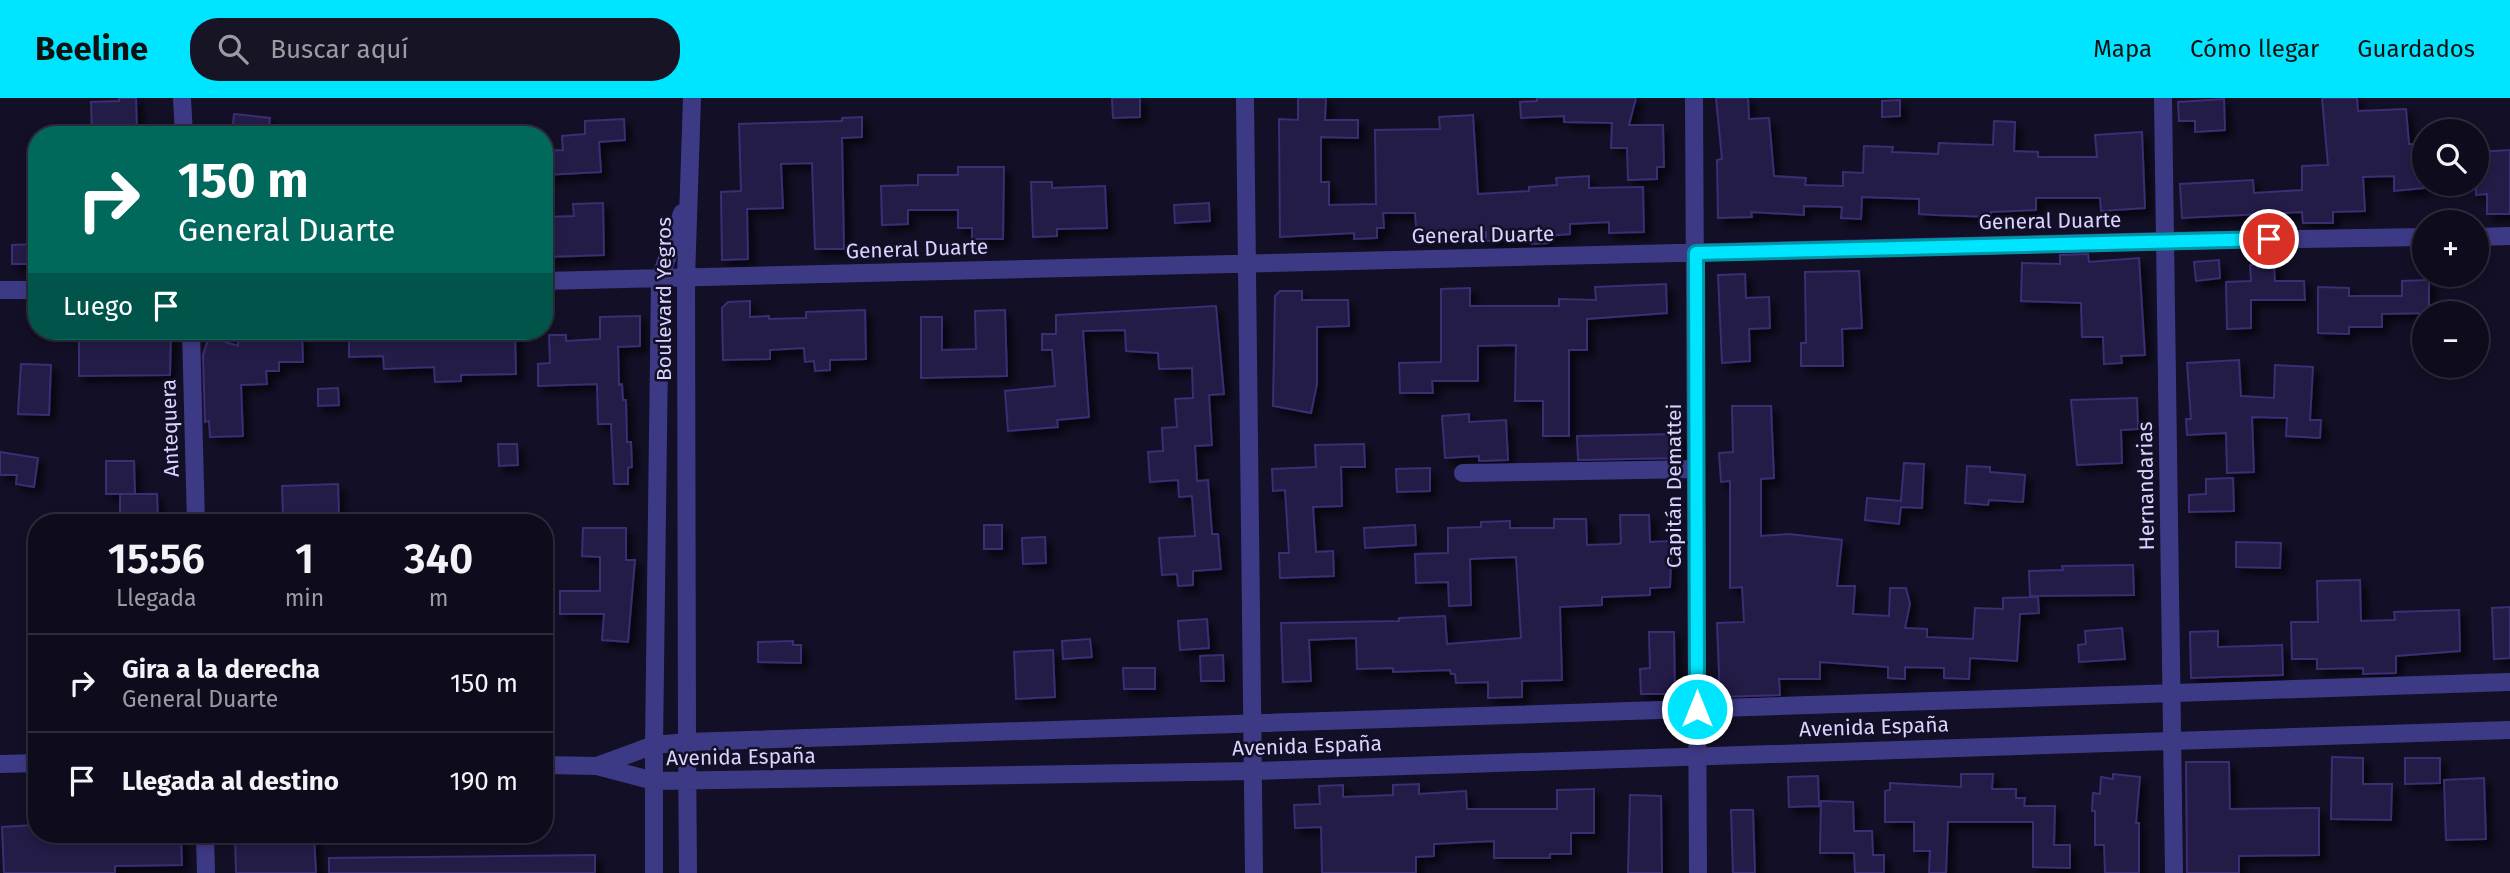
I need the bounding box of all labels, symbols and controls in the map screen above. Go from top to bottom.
search box [190,18,680,81]
text: Beeline [35,29,148,69]
icon: search [214,30,252,68]
text: Buscar aquí [270,34,409,65]
text: Mapa [2093,35,2152,63]
text: Cómo llegar [2190,35,2319,63]
text: Guardados [2357,35,2475,63]
map controls [2412,119,2489,378]
button: search [2412,119,2489,196]
text: 150 m [178,151,309,210]
icon: right [63,154,154,245]
street label: General Duarte [1978,207,2122,235]
pin [2239,209,2299,269]
button: + [2412,210,2489,287]
text: General Duarte [178,211,396,249]
street label: Boulevard Yegros [651,217,677,381]
icon: arrive [2250,220,2288,258]
street label: General Duarte [1411,221,1555,249]
street label: General Duarte [845,234,989,264]
icon: arrive [147,287,185,325]
text: Luego [63,291,133,322]
button: − [2412,301,2489,378]
street label: Antequera [155,379,185,477]
street label: Capitán Demattei [1661,404,1687,568]
street label: Hernandarias [2132,421,2160,551]
text: 15:56 [108,534,205,584]
text: 1 [295,534,314,584]
text: 340 [404,534,473,584]
text: Llegada [116,584,197,612]
text: min [285,584,324,612]
text: m [429,584,449,612]
text: Gira a la derecha [122,654,320,685]
icon: right [63,664,101,702]
text: 150 m [450,668,518,699]
position arrow [1660,672,1734,746]
text: General Duarte [122,685,278,713]
street label: Avenida España [1799,711,1949,743]
street label: Avenida España [1232,730,1382,762]
street label: Avenida España [666,743,816,771]
icon: arrive [63,762,101,800]
text: Llegada al destino [122,766,339,797]
text: 190 m [449,766,518,797]

